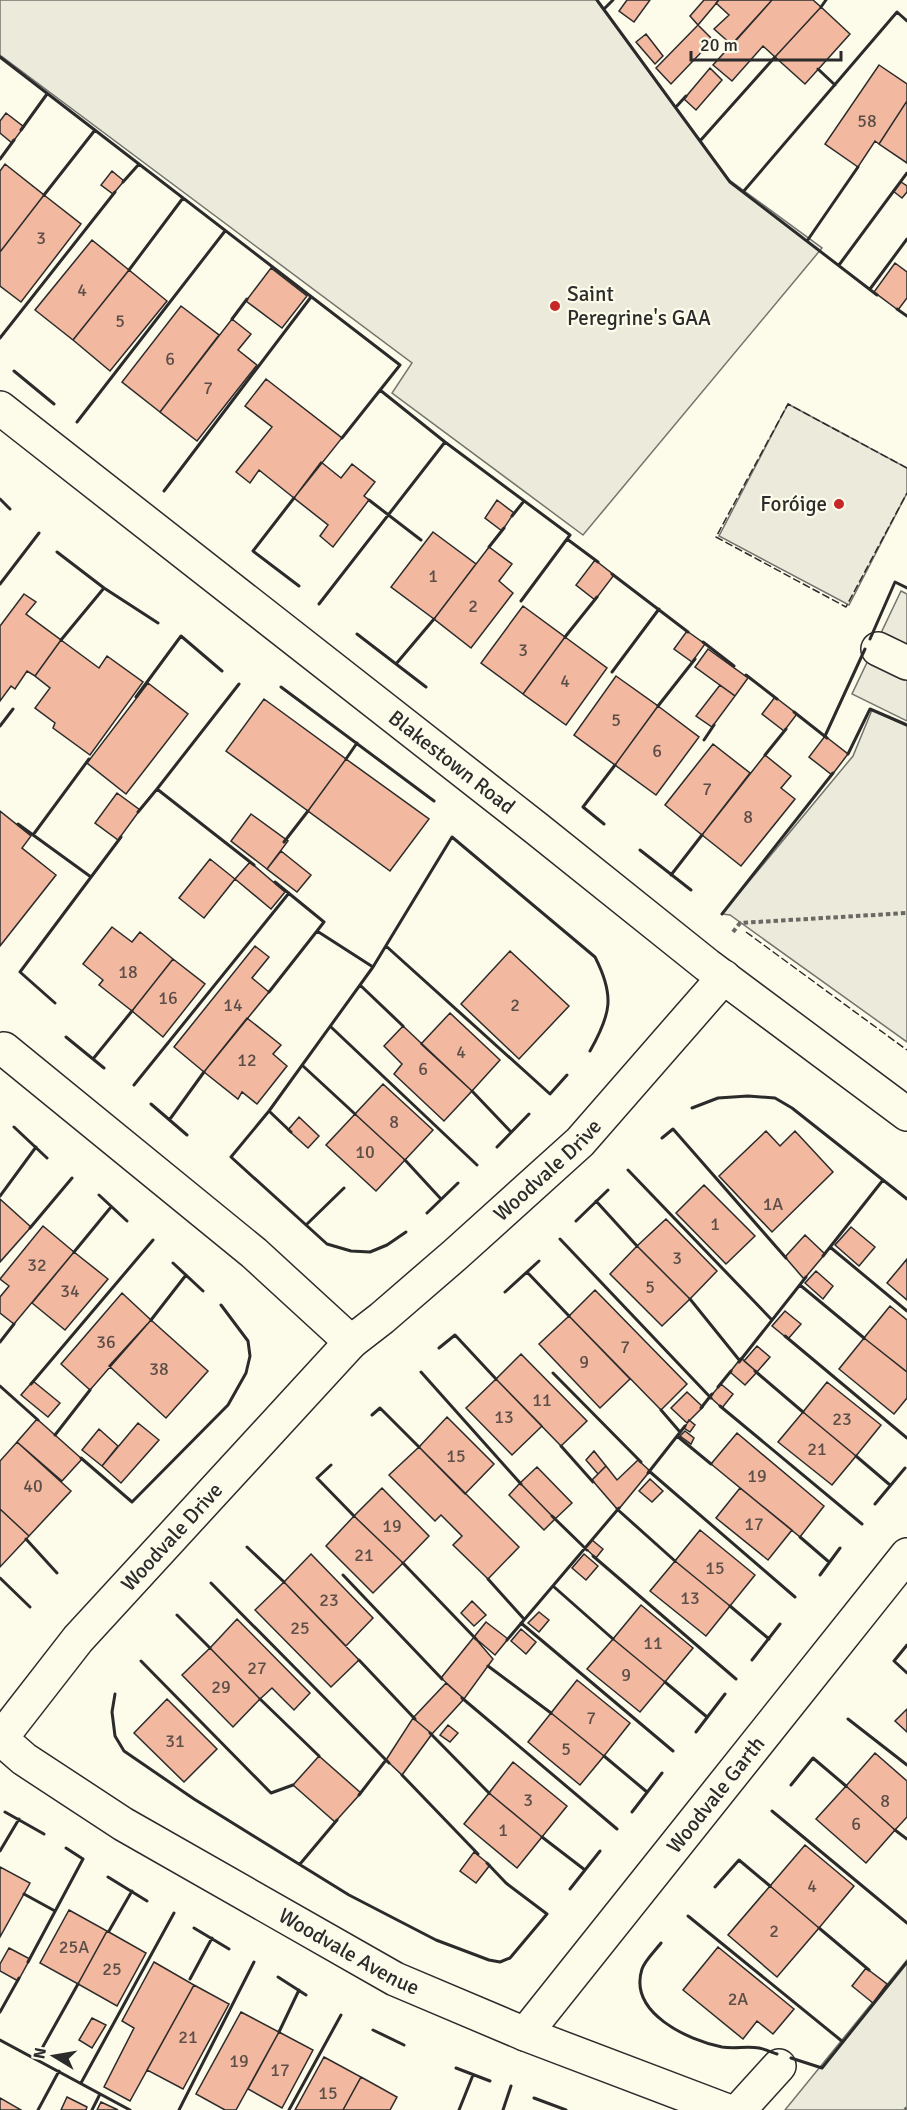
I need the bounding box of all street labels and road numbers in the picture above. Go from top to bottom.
street label: Blakestown Road [383,704,520,820]
street label: Woodvale Drive [488,1114,607,1227]
street label: Woodvale Drive [115,1477,228,1597]
street label: Woodvale Garth [661,1731,770,1859]
street label: Woodvale Avenue [274,1902,423,2001]

